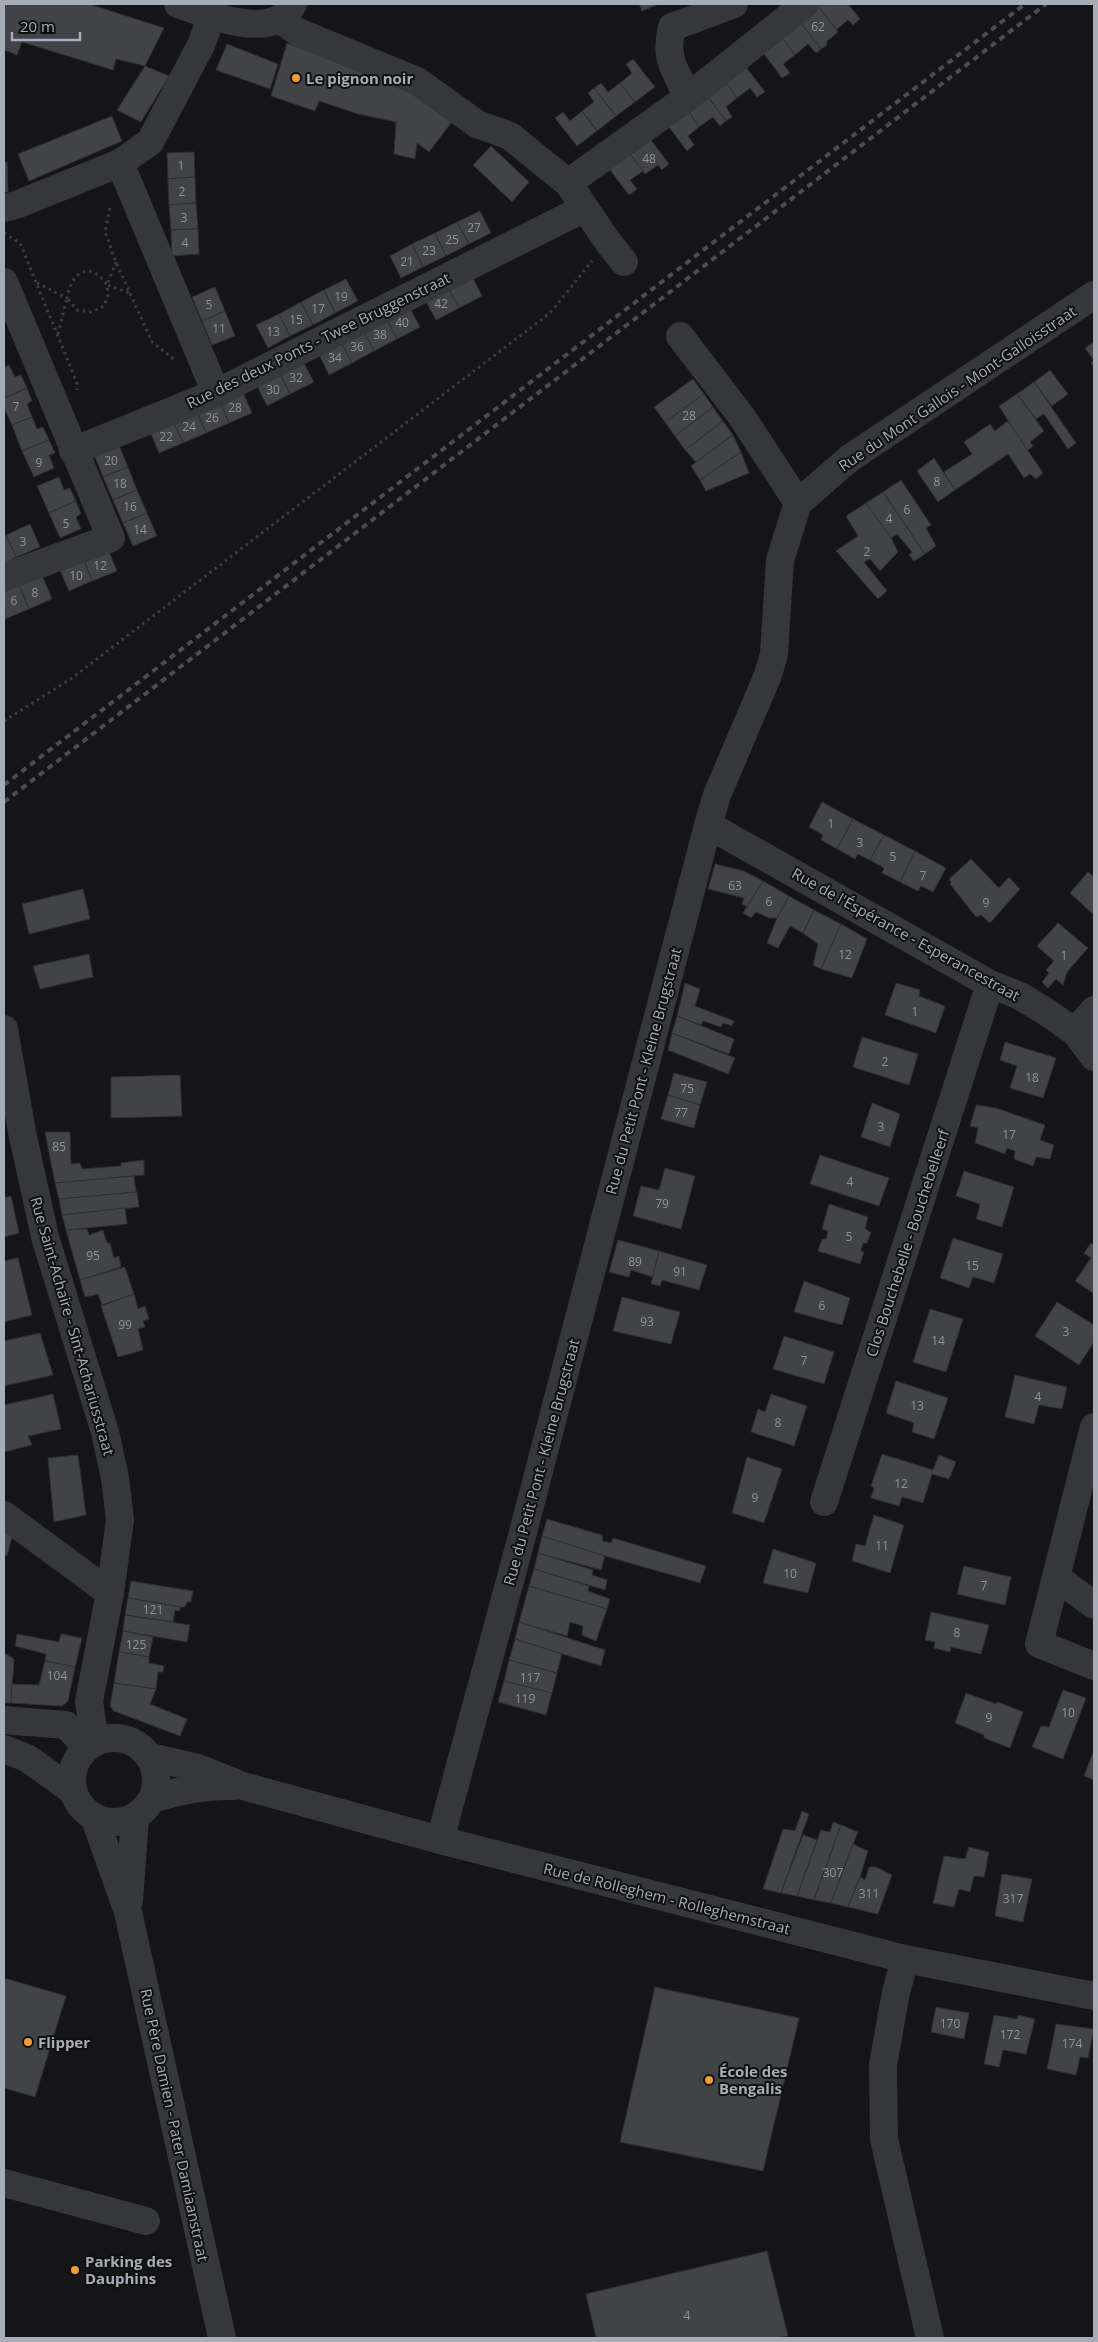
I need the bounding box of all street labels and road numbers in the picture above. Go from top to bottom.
street label: Rue des deux Ponts - Twee Bruggenstraat [183,267,453,413]
street label: Rue du Mont Gallois - Mont-Galloisstraat [834,301,1080,475]
street label: Rue de l'Éspérance - Esperancestraat [789,863,1023,1005]
street label: Rue du Petit Pont - Kleine Brugstraat [600,945,686,1197]
street label: Clos Bouchebelle - Bouchebelleerf [861,1126,954,1359]
street label: Rue Saint-Achaire - Sint-Achariusstraat [26,1194,120,1458]
street label: Rue du Petit Pont - Kleine Brugstraat [498,1336,584,1588]
street label: Rue de Rolleghem - Rolleghemstraat [542,1858,792,1938]
street label: Rue Père Damien - Pater Damiaanstraat [136,1987,214,2263]

